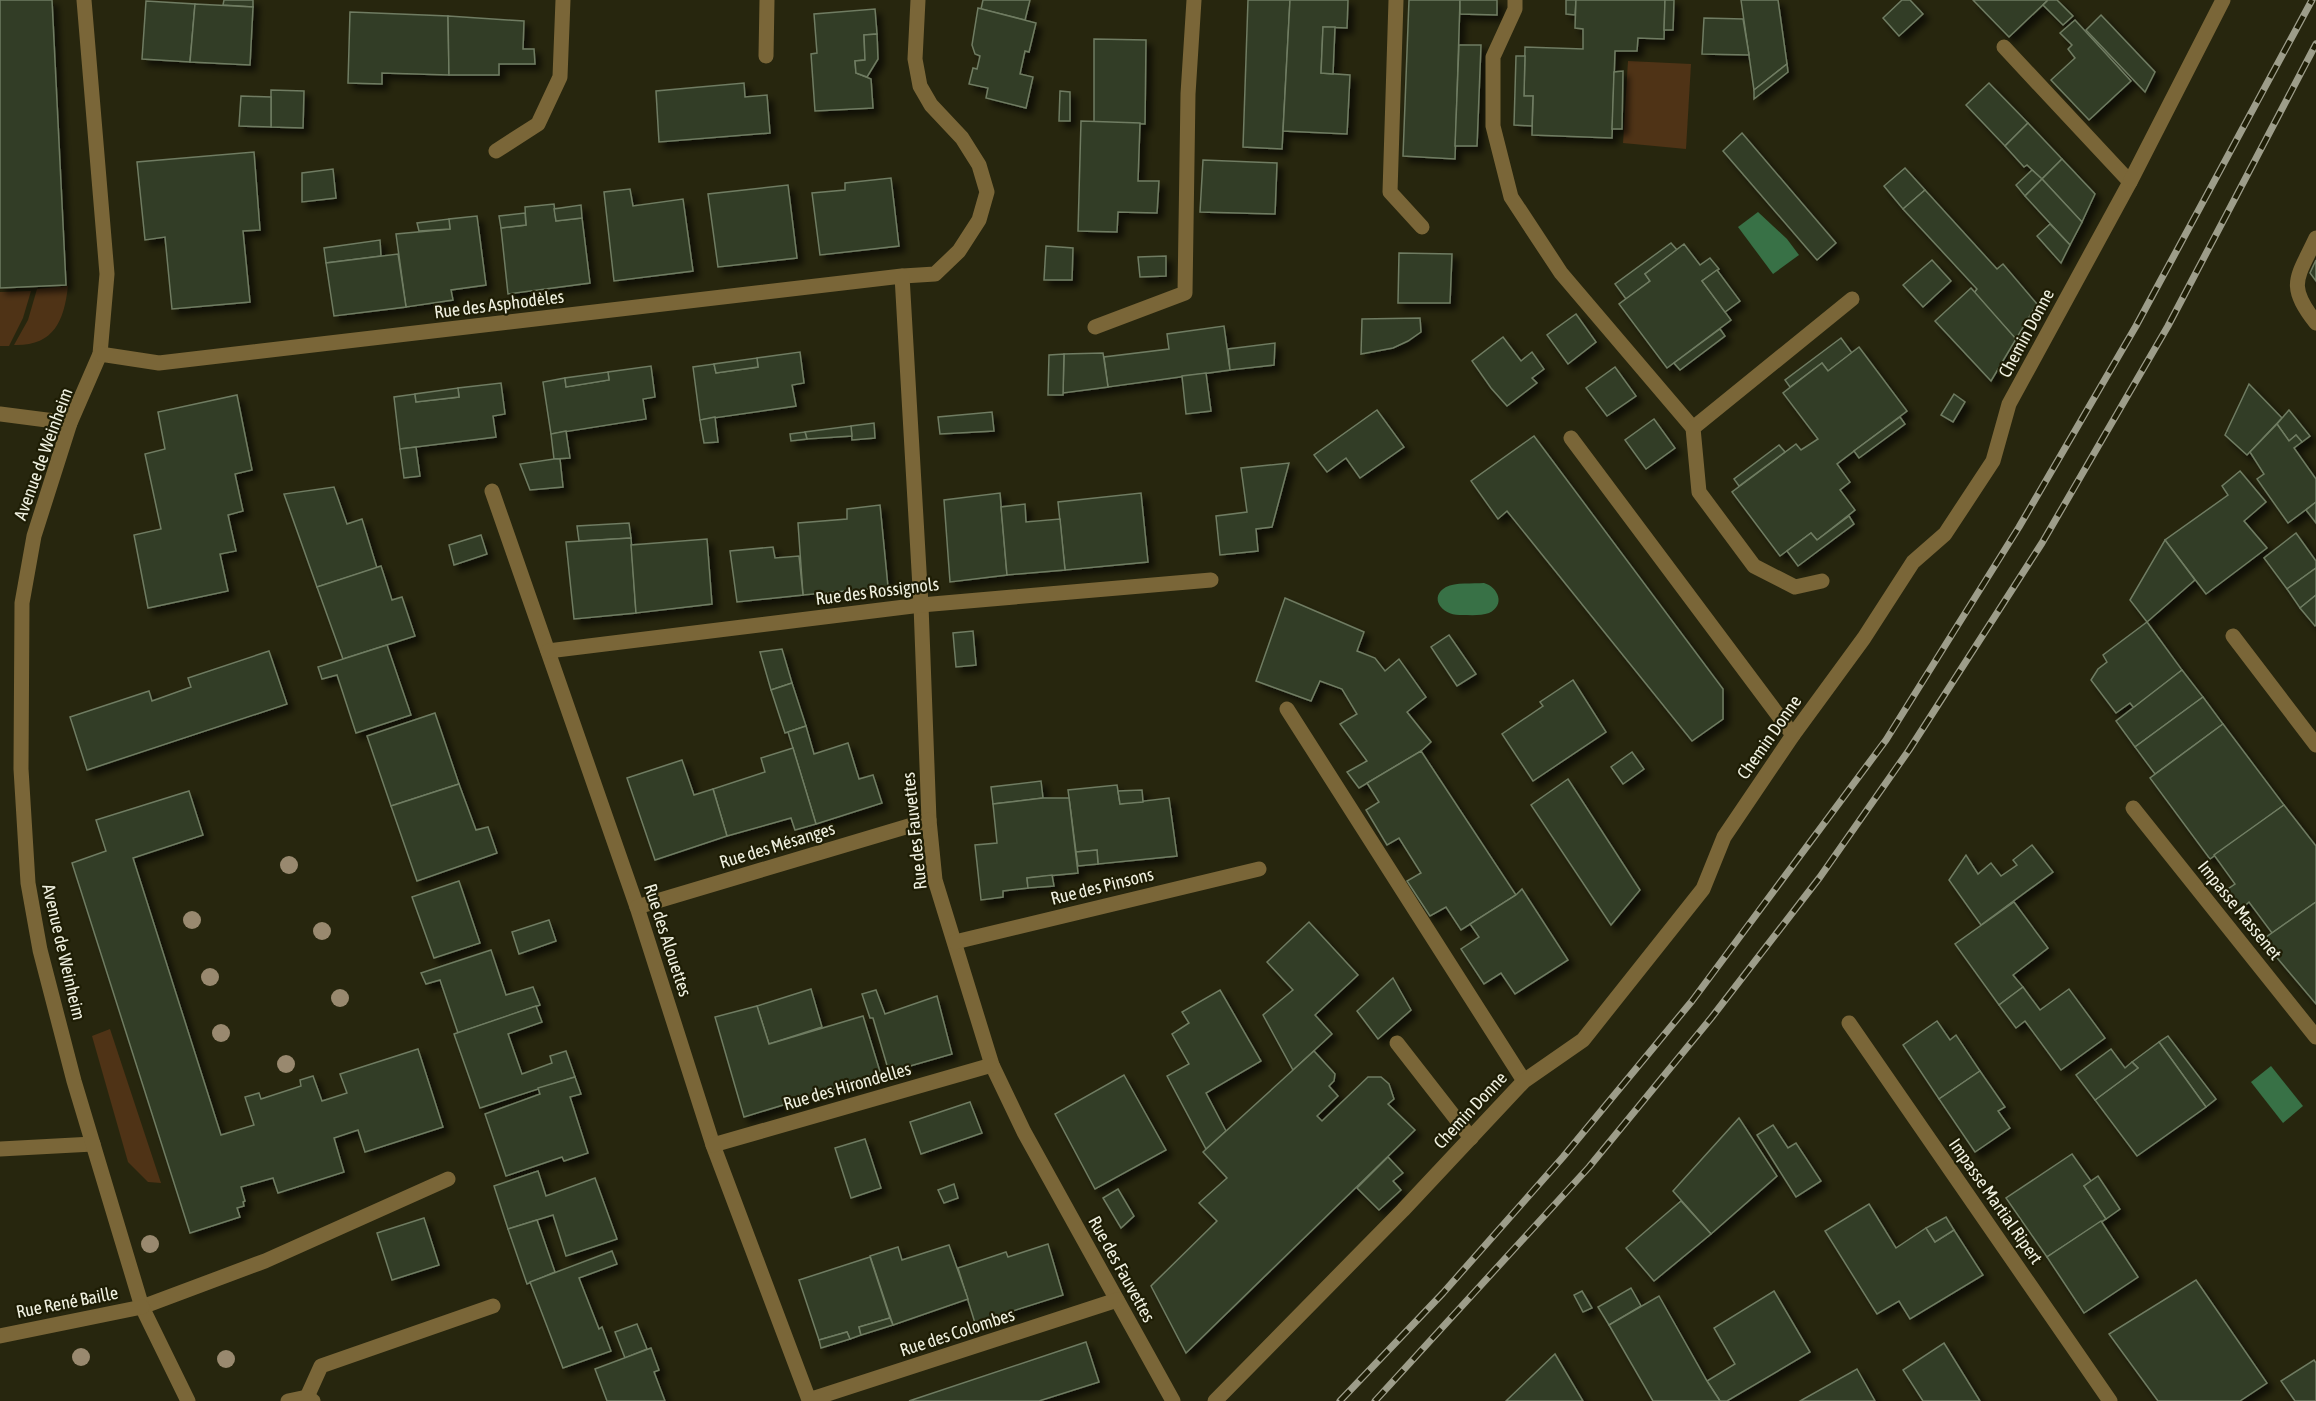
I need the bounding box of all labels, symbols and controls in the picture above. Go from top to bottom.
street label: Chemin Donne [1994,285,2058,381]
street label: Rue des Asphodèles [433,286,565,322]
street label: Avenue de Weinheim [9,385,77,523]
street label: Rue des Rossignols [814,573,940,609]
street label: Chemin Donne [1732,691,1806,783]
street label: Rue des Fauvettes [897,771,931,891]
street label: Rue des Mésanges [717,817,837,873]
street label: Impasse Massenet [2194,856,2286,964]
street label: Rue des Pinsons [1048,863,1156,909]
street label: Rue des Alouettes [640,881,696,999]
street label: Avenue de Weinheim [38,882,90,1022]
street label: Rue des Hirondelles [781,1058,913,1114]
street label: Chemin Donne [1429,1067,1511,1153]
street label: Impasse Martial Ripert [1945,1134,2047,1268]
street label: Rue des Fauvettes [1084,1212,1160,1326]
street label: Rue René Baille [14,1282,120,1322]
street label: Rue des Colombes [897,1304,1017,1360]

